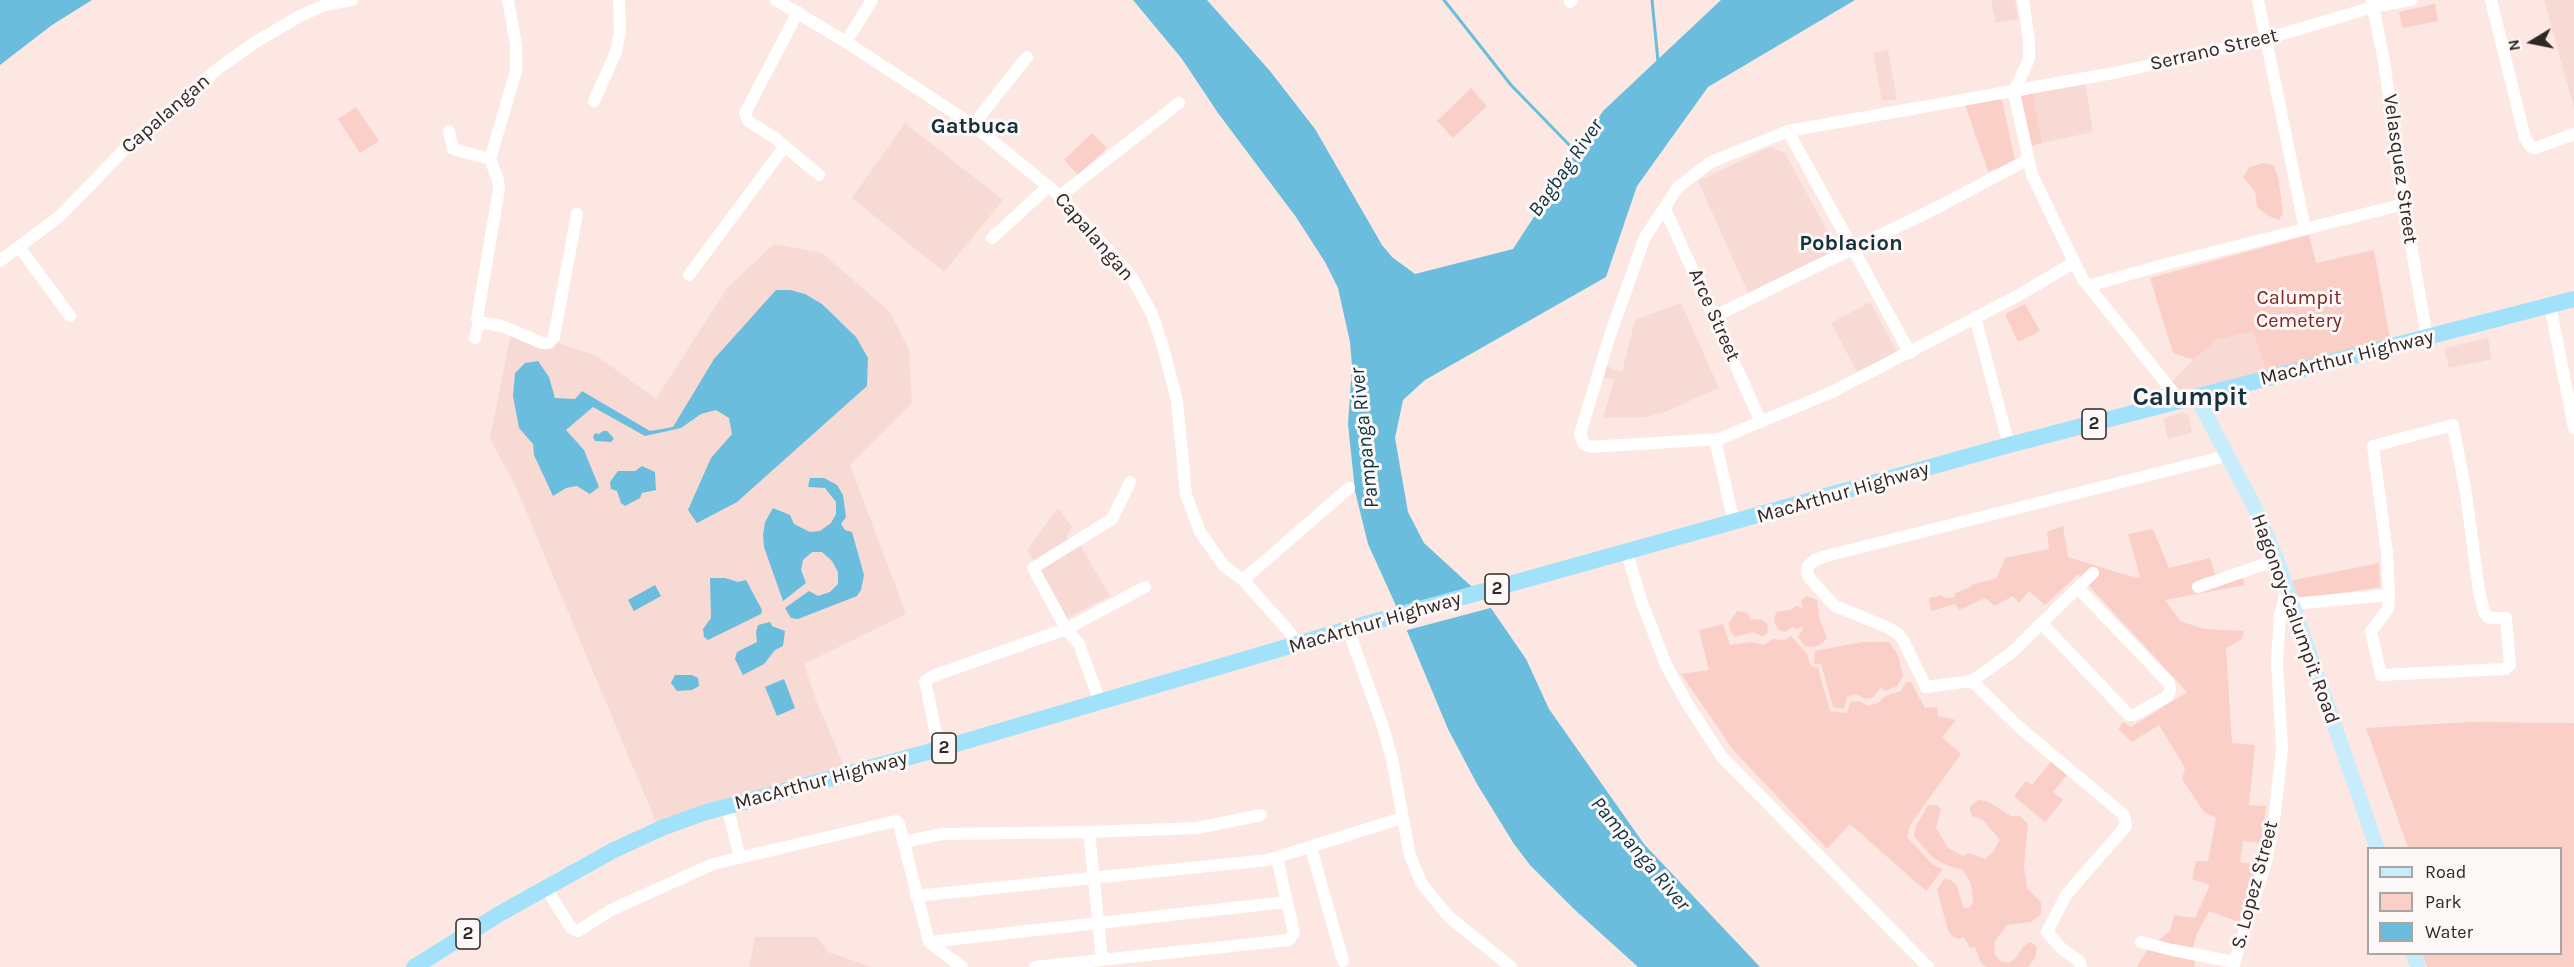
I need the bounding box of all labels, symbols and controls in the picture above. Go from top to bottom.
north arrow [2502,12,2562,72]
street label: Serrano Street [2148,24,2280,76]
text: N [2503,38,2524,53]
street label: Capalangan [117,69,215,159]
street label: Velasquez Street [2378,92,2422,246]
district label: Gatbuca [931,114,1019,140]
water label: Bagbag River [1523,114,1609,222]
street label: Capalangan [1049,188,1139,286]
district label: Poblacion [1799,231,1903,257]
street label: Arce Street [1683,265,1745,365]
park label: Calumpit Cemetery [2256,286,2342,333]
street label: MacArthur Highway [2258,325,2436,391]
water label: Pampanga River [1345,366,1385,510]
district label: Calumpit [2132,382,2248,414]
road number: 2 [2082,409,2106,439]
street label: MacArthur Highway [1754,457,1932,529]
street label: Hagonoy-Calumpit Road [2246,511,2344,727]
road number: 2 [1485,574,1509,604]
street label: MacArthur Highway [1286,587,1464,659]
road number: 2 [932,733,956,763]
street label: MacArthur Highway [732,746,910,816]
water label: Pampanga River [1585,792,1695,916]
street label: S. Lopez Street [2226,818,2284,952]
legend [2367,847,2562,955]
text: Road [2425,861,2466,883]
text: Park [2425,891,2462,913]
road number: 2 [456,919,480,949]
text: Water [2425,921,2473,943]

